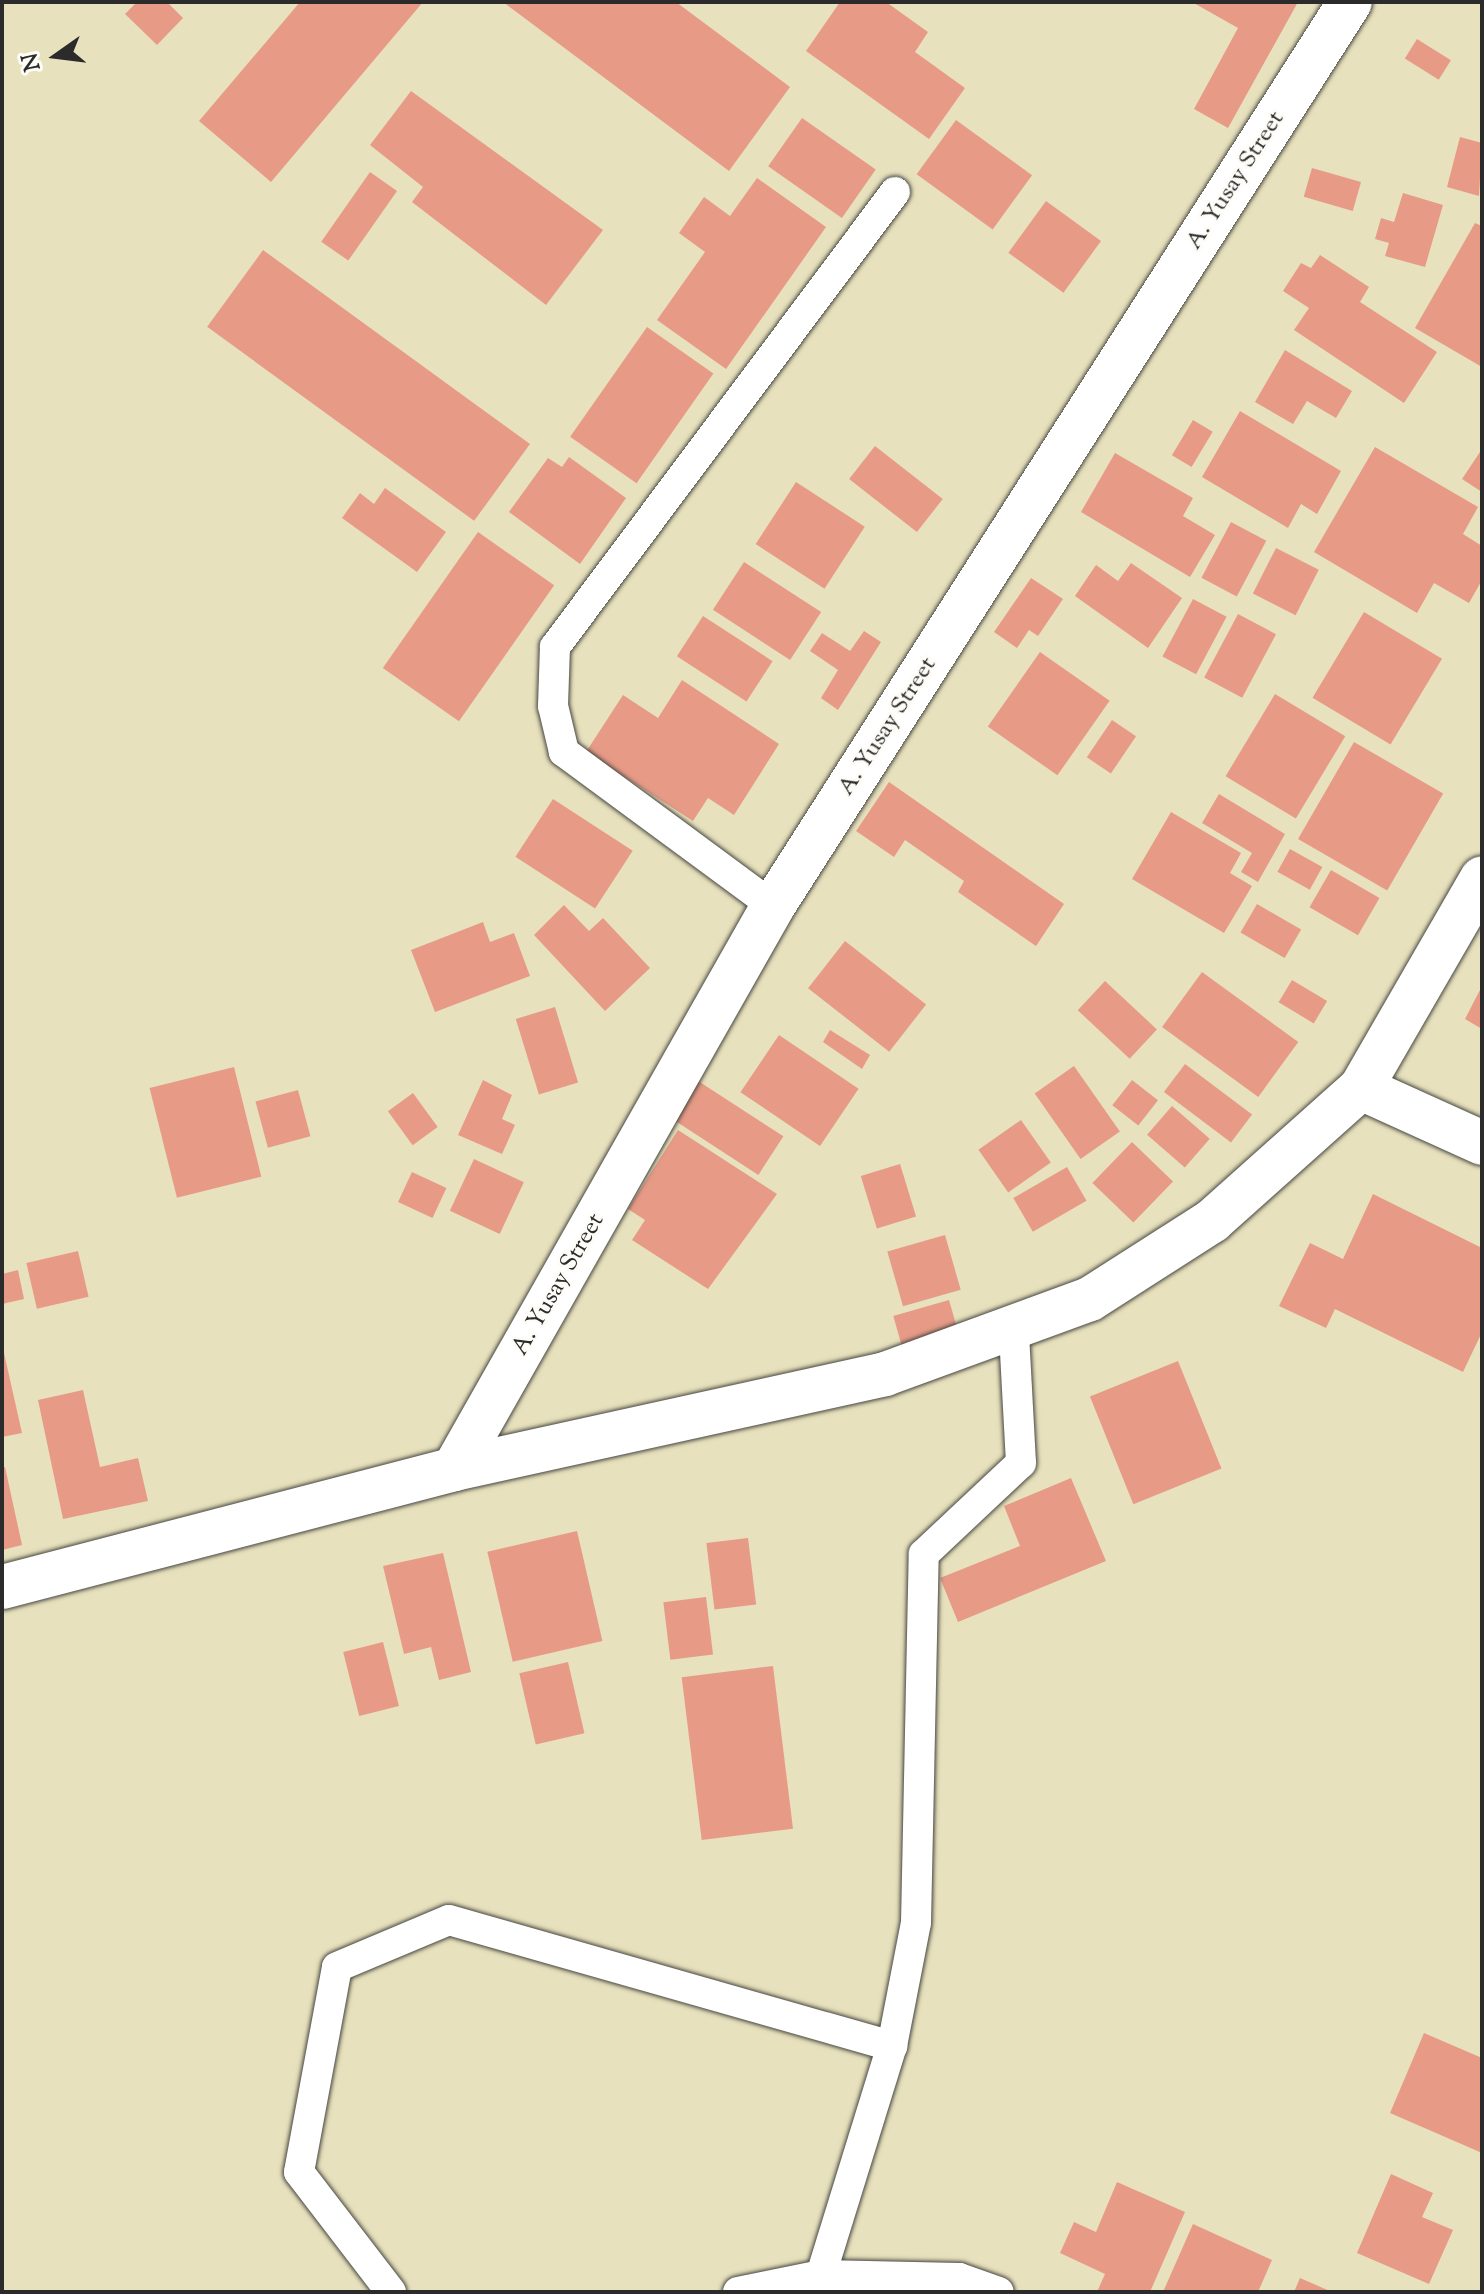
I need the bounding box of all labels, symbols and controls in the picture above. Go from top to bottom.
north arrow [16,16,96,96]
text: N [15,49,50,74]
street label: A. Yusay Street [1181,106,1291,256]
street label: A. Yusay Street [833,652,943,802]
street label: A. Yusay Street [507,1209,611,1361]

